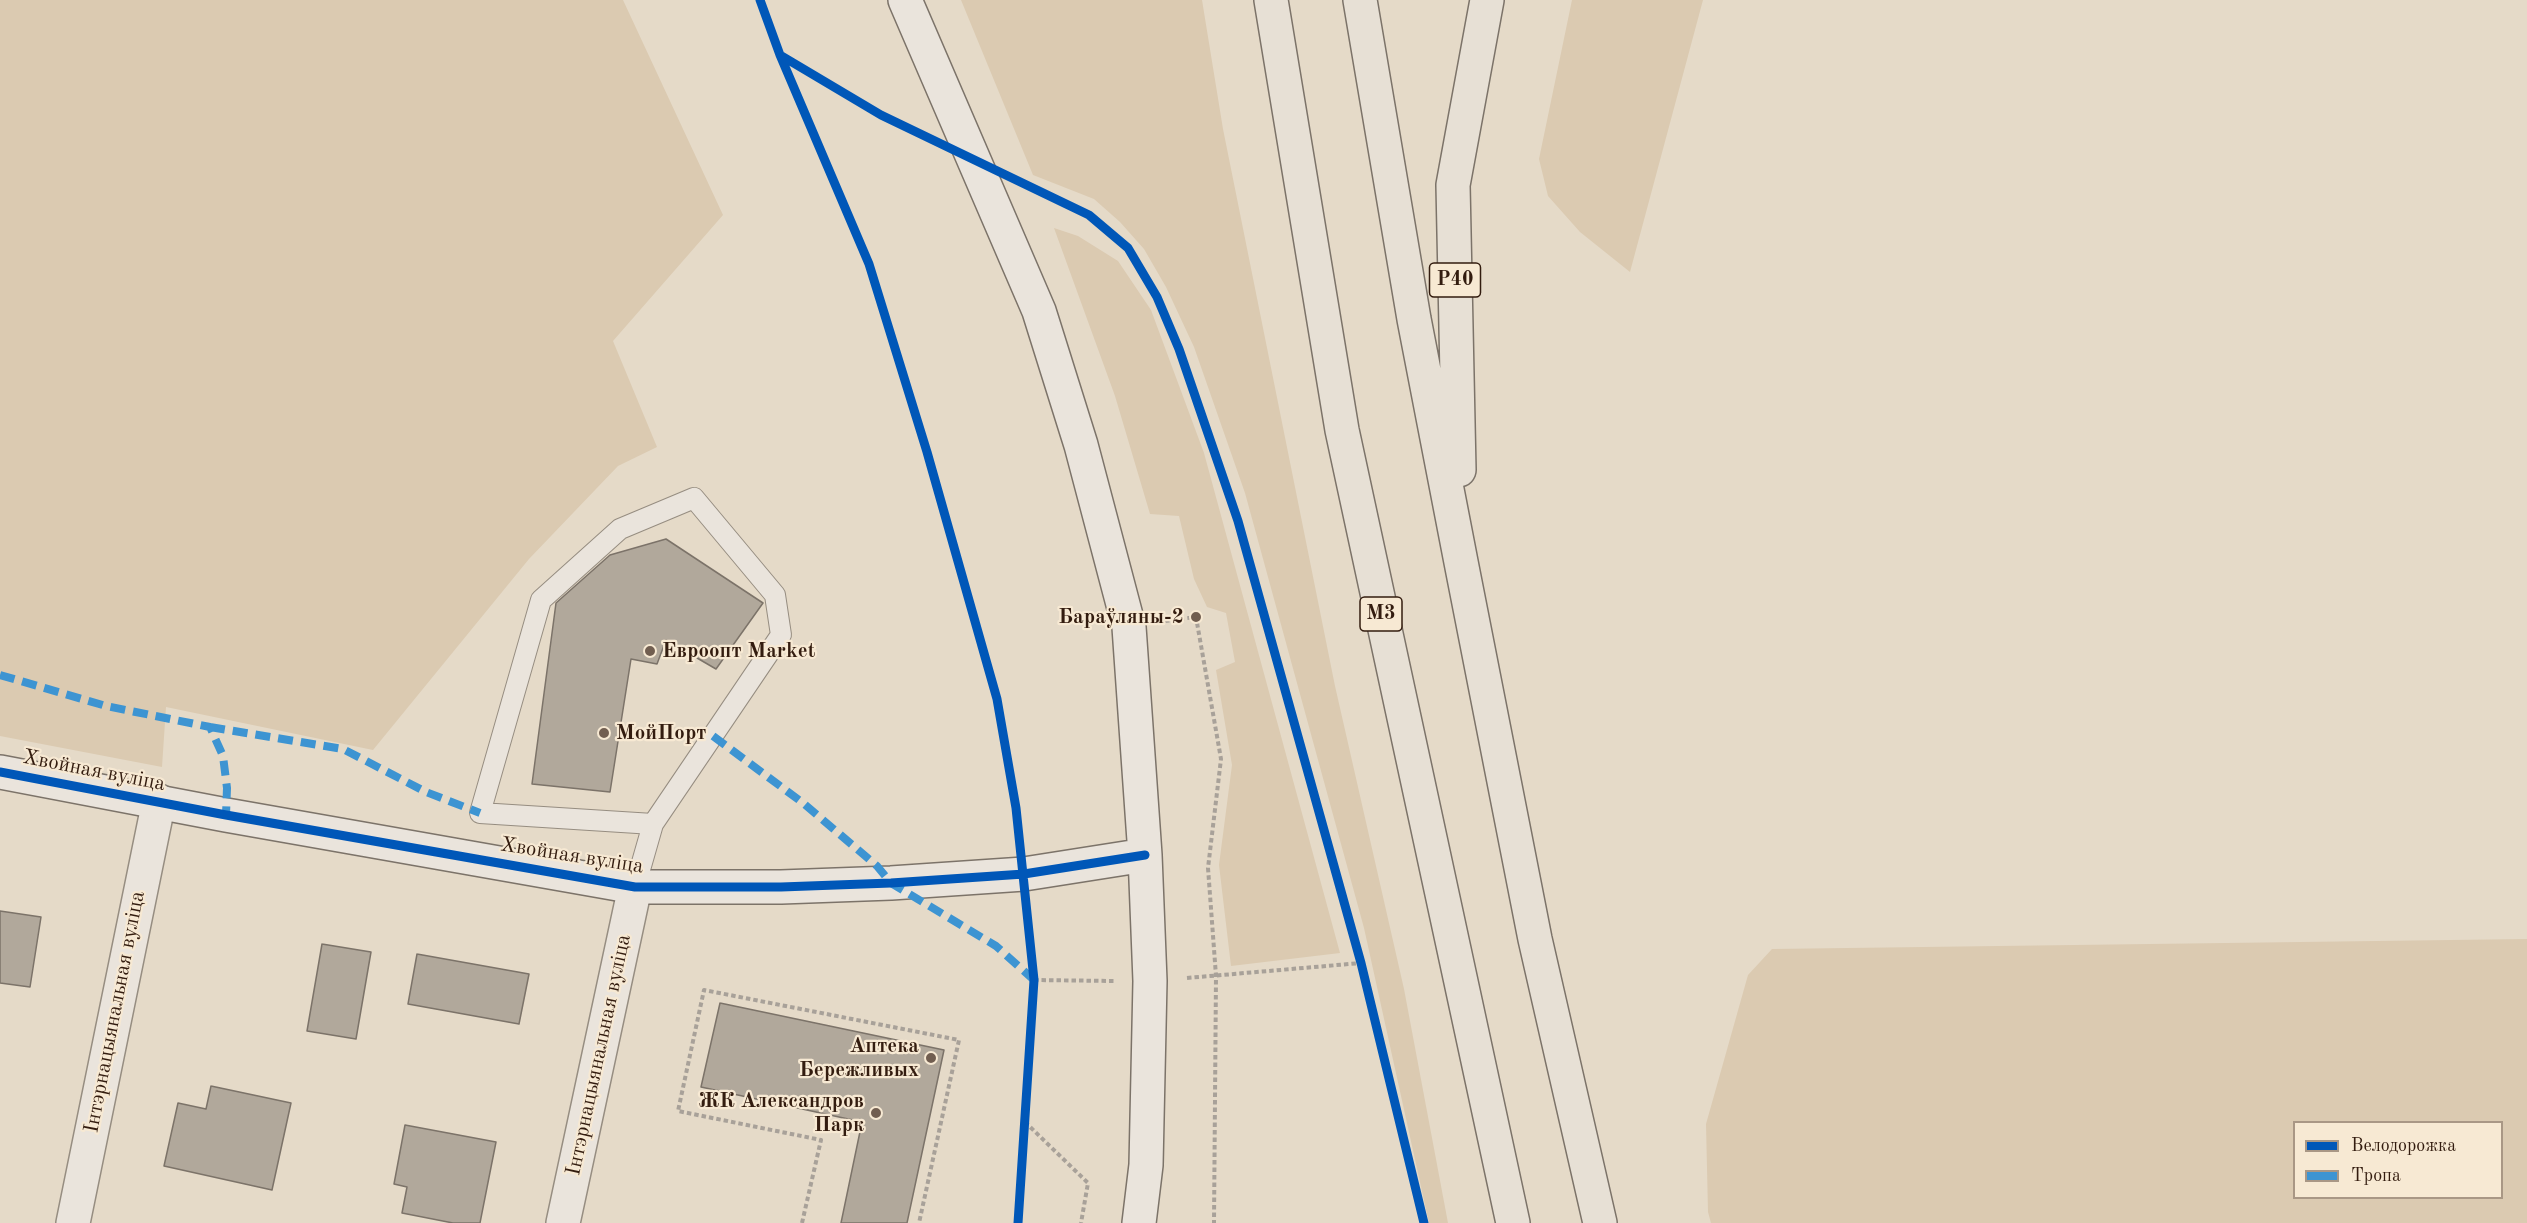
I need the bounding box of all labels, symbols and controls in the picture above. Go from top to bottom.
road number: Р40 [1430,263,1480,297]
road number: М3 [1360,597,1402,631]
place label: Бараўляны-2 [1058,604,1184,630]
marker: Бараўляны-2 [1189,610,1203,624]
place label: Евроопт Market [662,638,815,664]
marker: Евроопт Market [643,644,657,658]
place label: МойПорт [616,720,707,746]
marker: МойПорт [597,726,611,740]
street label: Хвойная вуліца [21,745,167,797]
street label: Хвойная вуліца [499,832,645,880]
street label: Інтэрнацыянальная вуліца [79,889,151,1135]
street label: Інтэрнацыянальная вуліца [561,932,637,1178]
place label: Аптека Бережливых [799,1033,919,1083]
marker: Аптека Бережливых [924,1051,938,1065]
place label: ЖК Александров Парк [698,1088,864,1138]
marker: ЖК Александров Парк [869,1106,883,1120]
legend [2293,1121,2503,1199]
text: Велодорожка [2351,1137,2456,1155]
text: Тропа [2351,1167,2401,1185]

